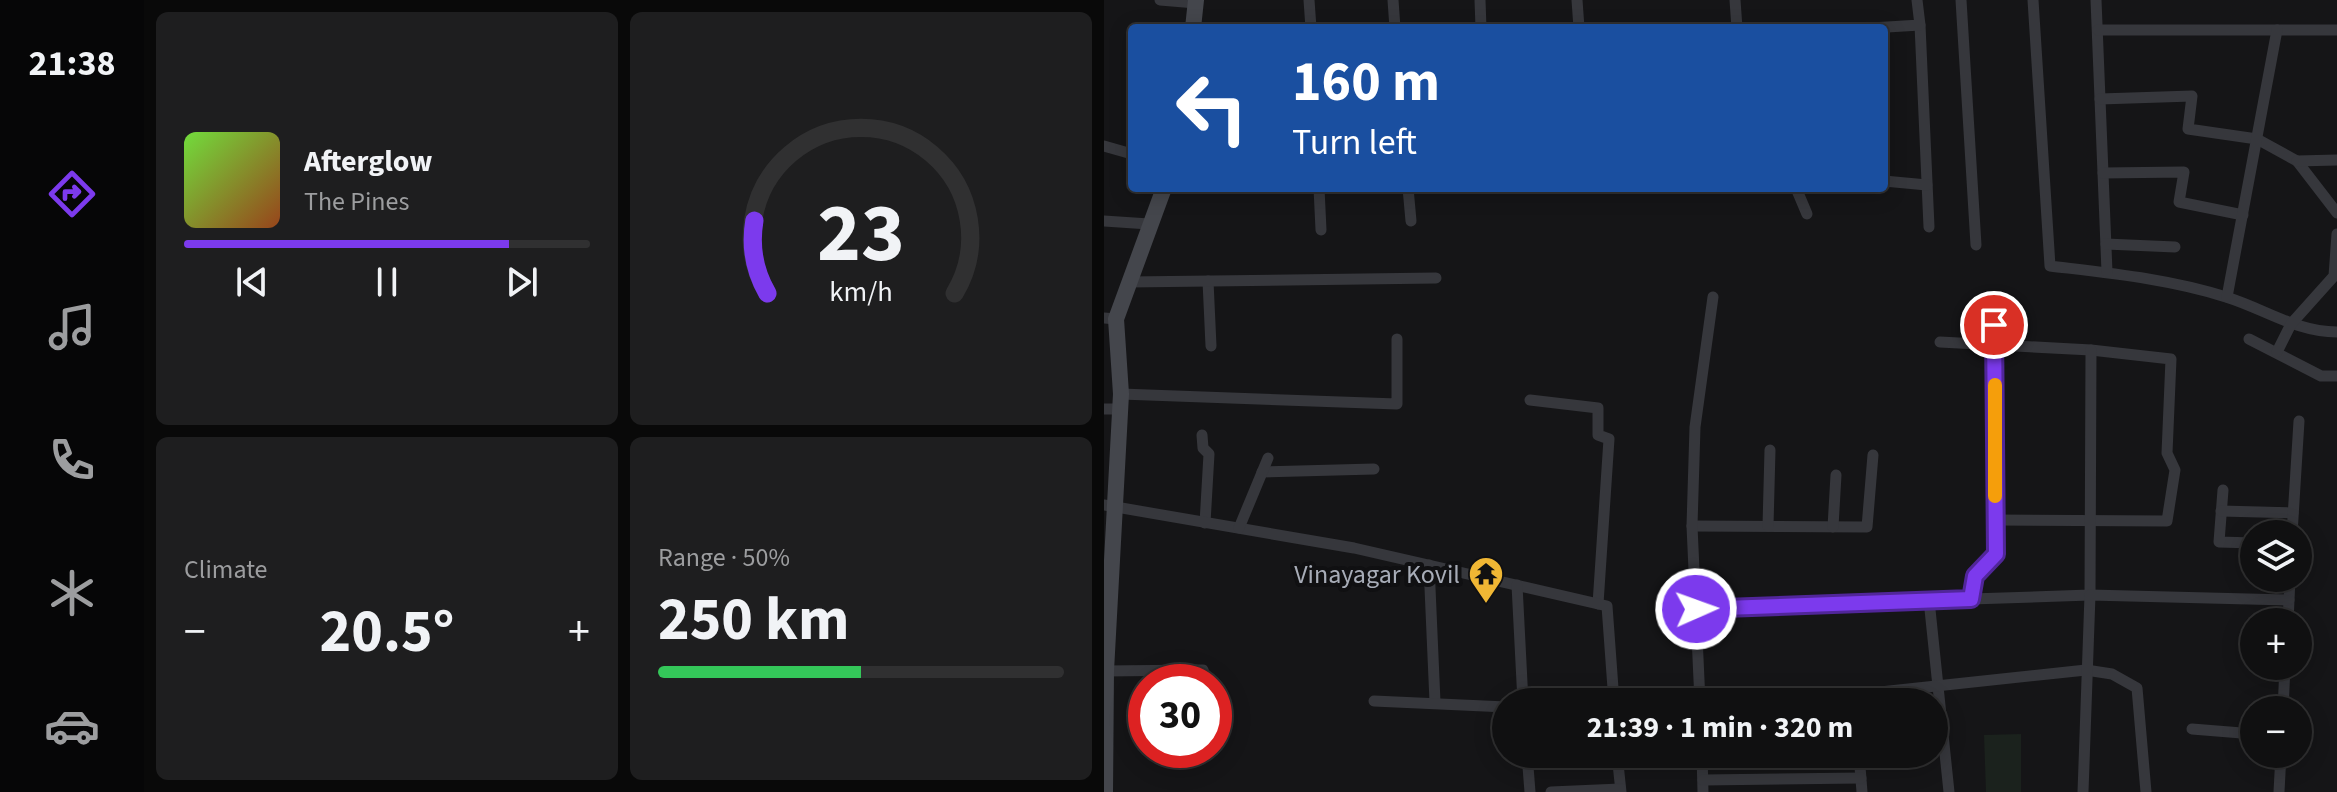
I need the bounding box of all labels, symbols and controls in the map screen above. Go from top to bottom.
text: 21:38 [29,38,115,89]
text: 160 m [1292,43,1440,122]
icon: left [1160,56,1264,160]
text: Turn left [1292,117,1417,168]
text: Afterglow [304,140,432,183]
icon: directions [44,166,100,222]
text: 23 [817,175,905,293]
text: The Pines [304,183,409,220]
icon: previous [230,260,274,304]
icon: pause [365,260,409,304]
icon: next [500,260,544,304]
text: km/h [829,272,893,312]
pin [1960,291,2028,359]
icon: music [44,299,100,355]
icon: arrive [1972,303,2016,347]
icon: phone [44,432,100,488]
map controls [2240,520,2312,768]
button: layers [2240,520,2312,592]
text: Range · 50% [658,539,790,576]
text: Climate [184,551,268,588]
temple icon: Vinayagar Kovil [1467,555,1505,605]
place label: Vinayagar Kovil [1294,556,1460,593]
icon: climate [44,565,100,621]
position arrow [1654,567,1738,651]
text: 250 km [658,578,849,663]
text: 20.5° [320,590,454,675]
text: − [184,601,206,664]
text: + [568,601,590,664]
button: + [2240,608,2312,680]
speed limit sign: 30 [1128,664,1232,768]
button: − [2240,696,2312,768]
icon: car [44,698,100,754]
text: 21:39 · 1 min · 320 m [1587,706,1853,749]

